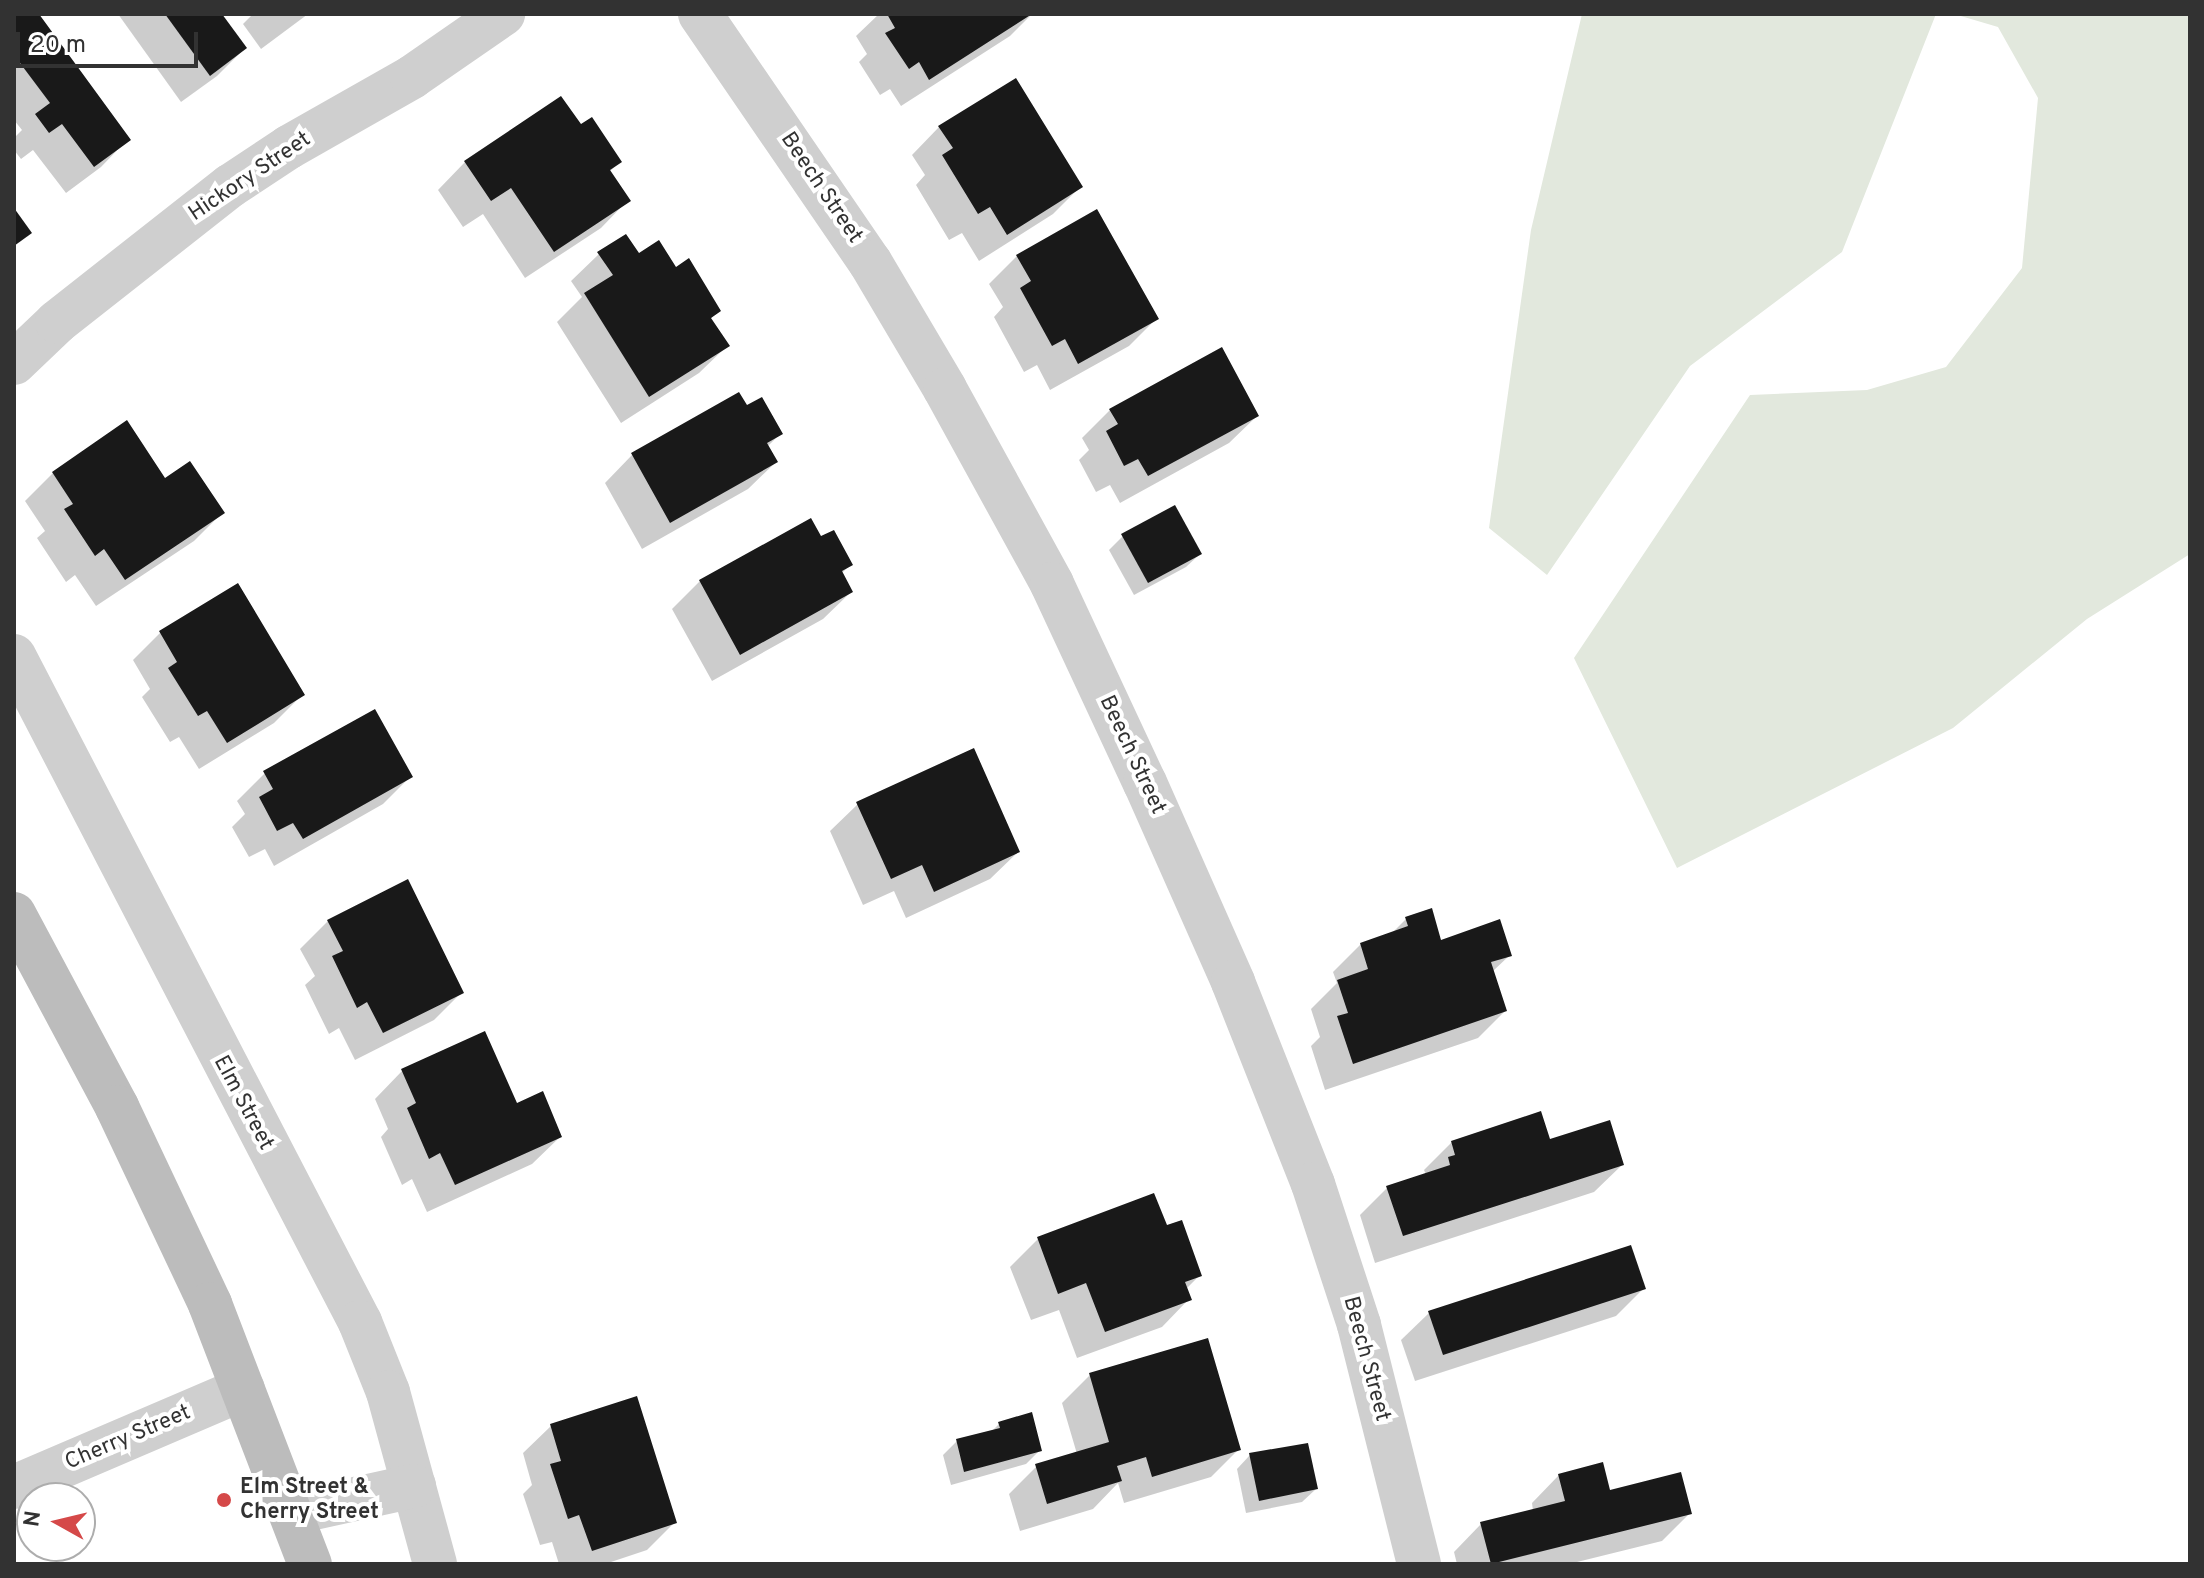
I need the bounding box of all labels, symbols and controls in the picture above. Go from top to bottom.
scale bar [20,16,202,66]
text: 20 m [30,31,86,61]
street label: Hickory Street [184,127,316,227]
street label: Beech Street [774,127,868,249]
street label: Beech Street [1093,691,1171,819]
street label: Elm Street [207,1051,279,1155]
street label: Beech Street [1337,1294,1395,1424]
street label: Cherry Street [61,1400,195,1476]
place label: Elm Street & Cherry Street [240,1474,379,1526]
north arrow [16,1482,96,1562]
marker: Elm Street & Cherry Street [215,1491,233,1509]
text: N [19,1509,48,1529]

